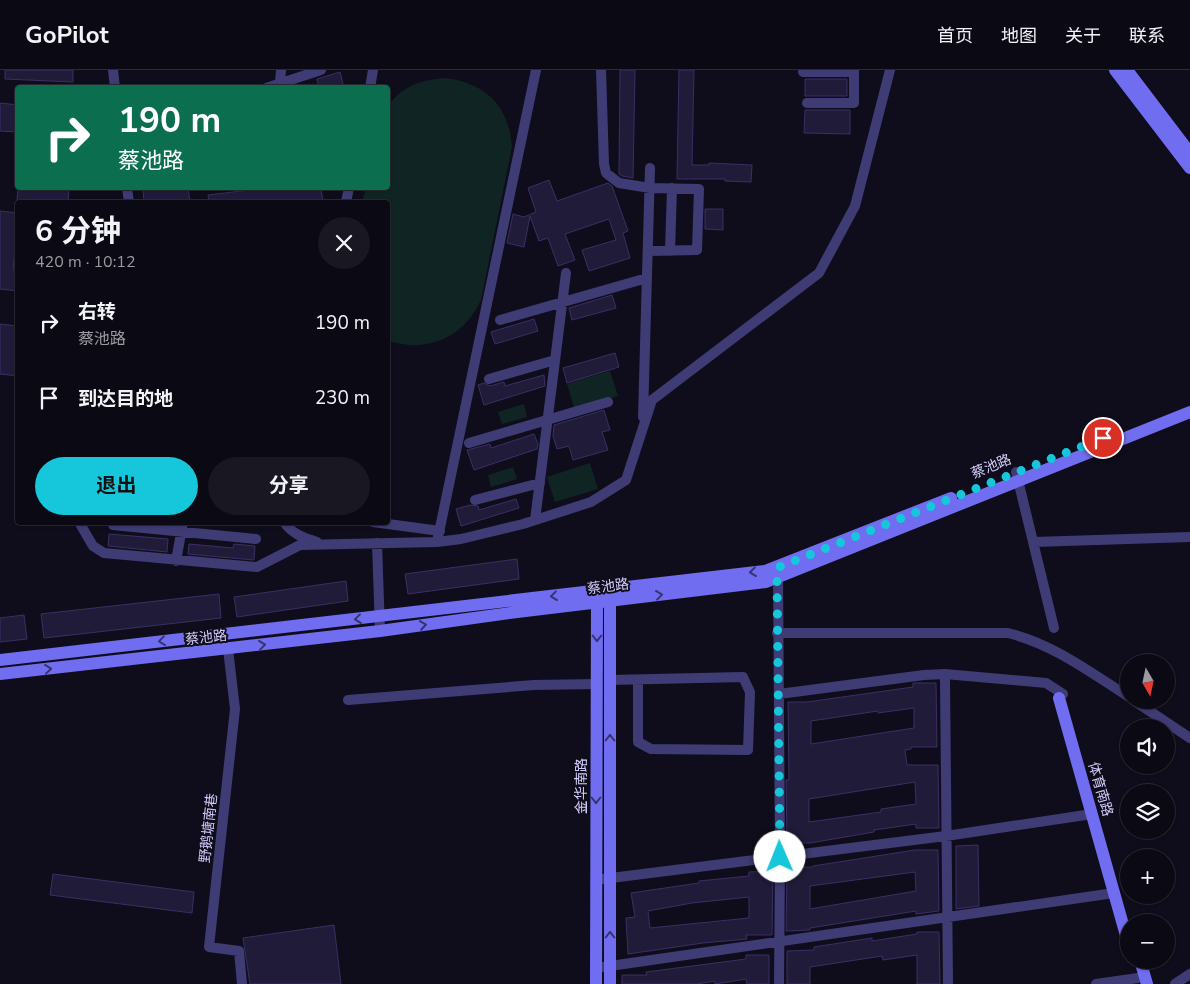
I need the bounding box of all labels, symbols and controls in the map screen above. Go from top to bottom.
text: GoPilot [25,19,109,51]
text: 首页 [937,24,973,48]
text: 地图 [1001,24,1037,48]
text: 关于 [1065,24,1101,48]
text: 联系 [1129,24,1165,48]
text: 190 m [118,97,221,144]
icon: right [35,105,100,170]
text: 蔡池路 [118,146,184,176]
text: 6 分钟 [35,211,121,252]
button: close [318,217,370,269]
text: 420 m · 10:12 [35,251,136,273]
text: 右转 [78,299,116,325]
icon: right [35,309,63,337]
text: 190 m [315,310,370,336]
text: 蔡池路 [78,328,126,350]
icon: arrive [35,384,63,412]
text: 230 m [315,385,370,411]
text: 到达目的地 [78,386,173,412]
pin [1082,417,1124,459]
icon: arrive [1089,424,1117,452]
street label: 蔡池路 [968,450,1014,483]
button: 退出 [35,457,198,515]
button: 分享 [208,457,370,515]
one-way arrow [749,567,758,577]
street label: 蔡池路 [586,575,630,598]
one-way arrow [550,590,558,601]
one-way arrow [655,590,663,601]
one-way arrow [354,613,362,624]
one-way arrow [420,620,428,631]
street label: 蔡池路 [184,626,228,649]
one-way arrow [592,634,602,642]
one-way arrow [158,635,166,646]
one-way arrow [258,640,266,651]
north arrow [1120,654,1175,709]
map controls [1120,654,1175,969]
one-way arrow [45,664,53,675]
button: sound [1120,719,1175,774]
one-way arrow [605,734,615,742]
street label: 金华南路 [572,758,591,814]
street label: 体育南路 [1084,760,1117,819]
button: layers [1120,784,1175,839]
street label: 野鹅塘南巷 [195,792,222,864]
one-way arrow [591,797,601,805]
position arrow [753,830,805,882]
button: + [1120,849,1175,904]
button: − [1120,914,1175,969]
one-way arrow [605,931,615,939]

